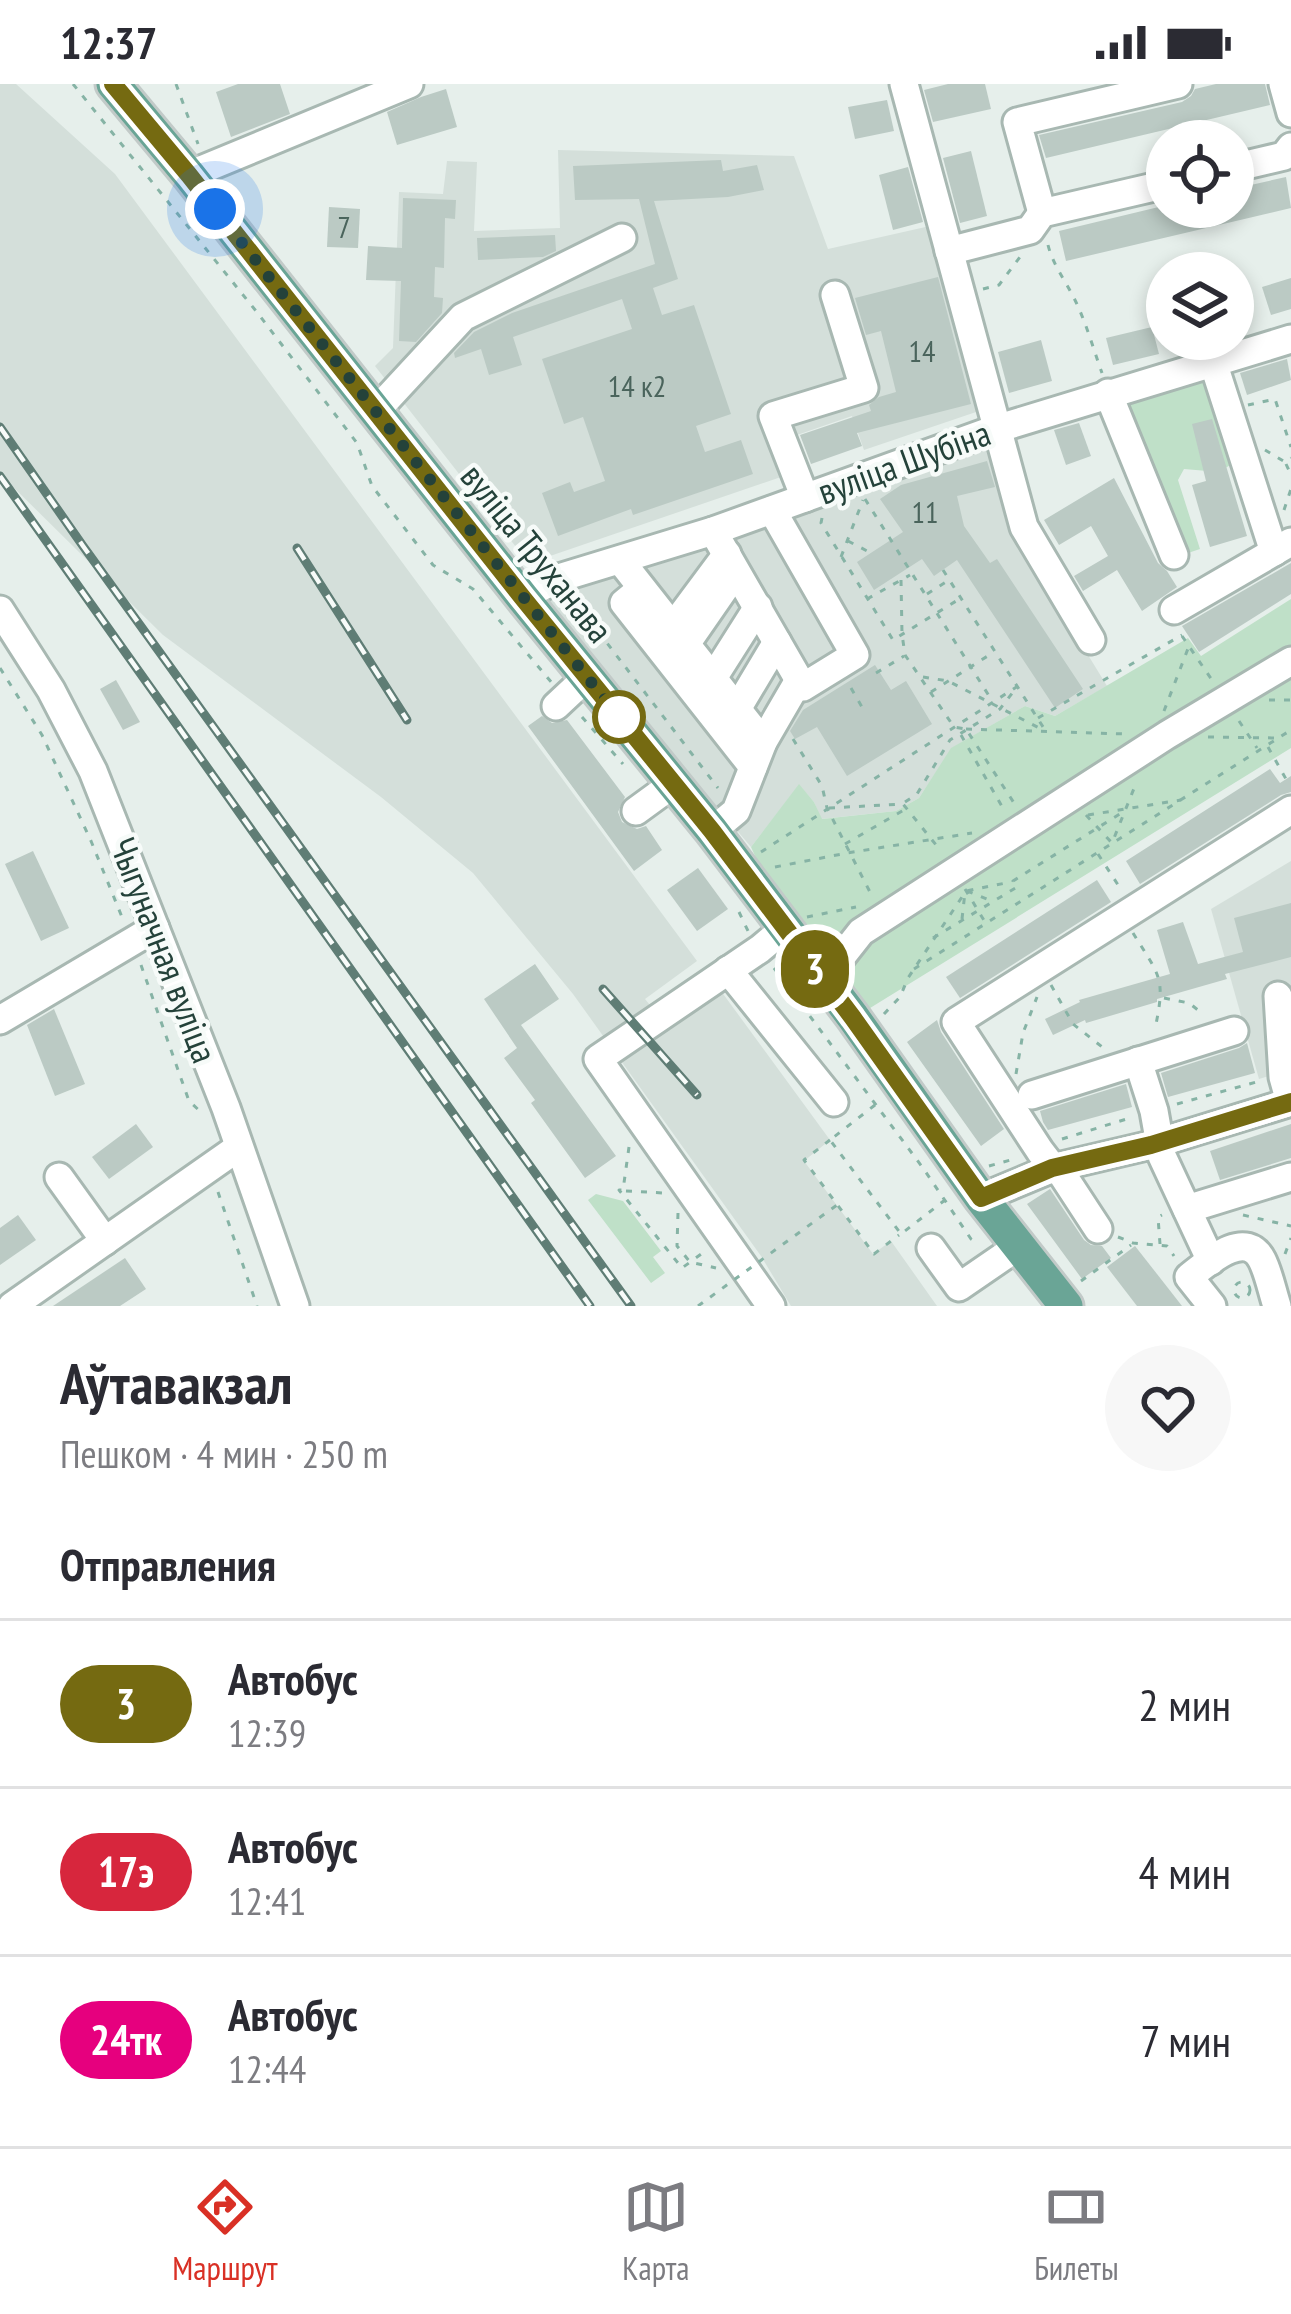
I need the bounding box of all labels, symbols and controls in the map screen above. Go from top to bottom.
text: 12:37 [60,13,157,71]
map controls [1146,120,1254,360]
button: locate [1146,120,1254,228]
your location [185,179,245,239]
house number: 7 [337,207,351,246]
button: layers [1146,252,1254,360]
house number: 14 [909,331,936,370]
house number: 14 к2 [608,366,666,405]
street label: вуліца Шубіна [811,409,996,514]
street label: вуліца Труханава [451,454,624,652]
house number: 11 [912,492,939,531]
unlabelled marker [594,692,644,742]
street label: Чыгуначная вуліца [100,831,229,1069]
line badge: 3 [776,930,854,1008]
text: 3 [805,941,825,996]
button: heart [1105,1345,1231,1471]
text: Аўтавакзал [60,1346,292,1420]
text: Пешком · 4 мин · 250 m [60,1428,388,1479]
text: Отправления [60,1535,276,1593]
text: Автобус [228,1649,358,1707]
text: 2 мин [1138,1675,1231,1733]
text: 3 [116,1676,136,1731]
text: 12:39 [228,1707,306,1758]
text: Автобус [228,1817,358,1875]
text: 4 мин [1138,1843,1231,1901]
text: 17э [98,1844,154,1899]
text: 12:41 [228,1875,306,1926]
text: Автобус [228,1985,358,2043]
text: 7 мин [1140,2011,1231,2069]
text: 24тк [90,2012,162,2067]
text: 12:44 [228,2043,306,2094]
tab: Маршрут [172,2174,278,2289]
tab: Карта [622,2174,690,2289]
tab: Билеты [1034,2174,1119,2289]

